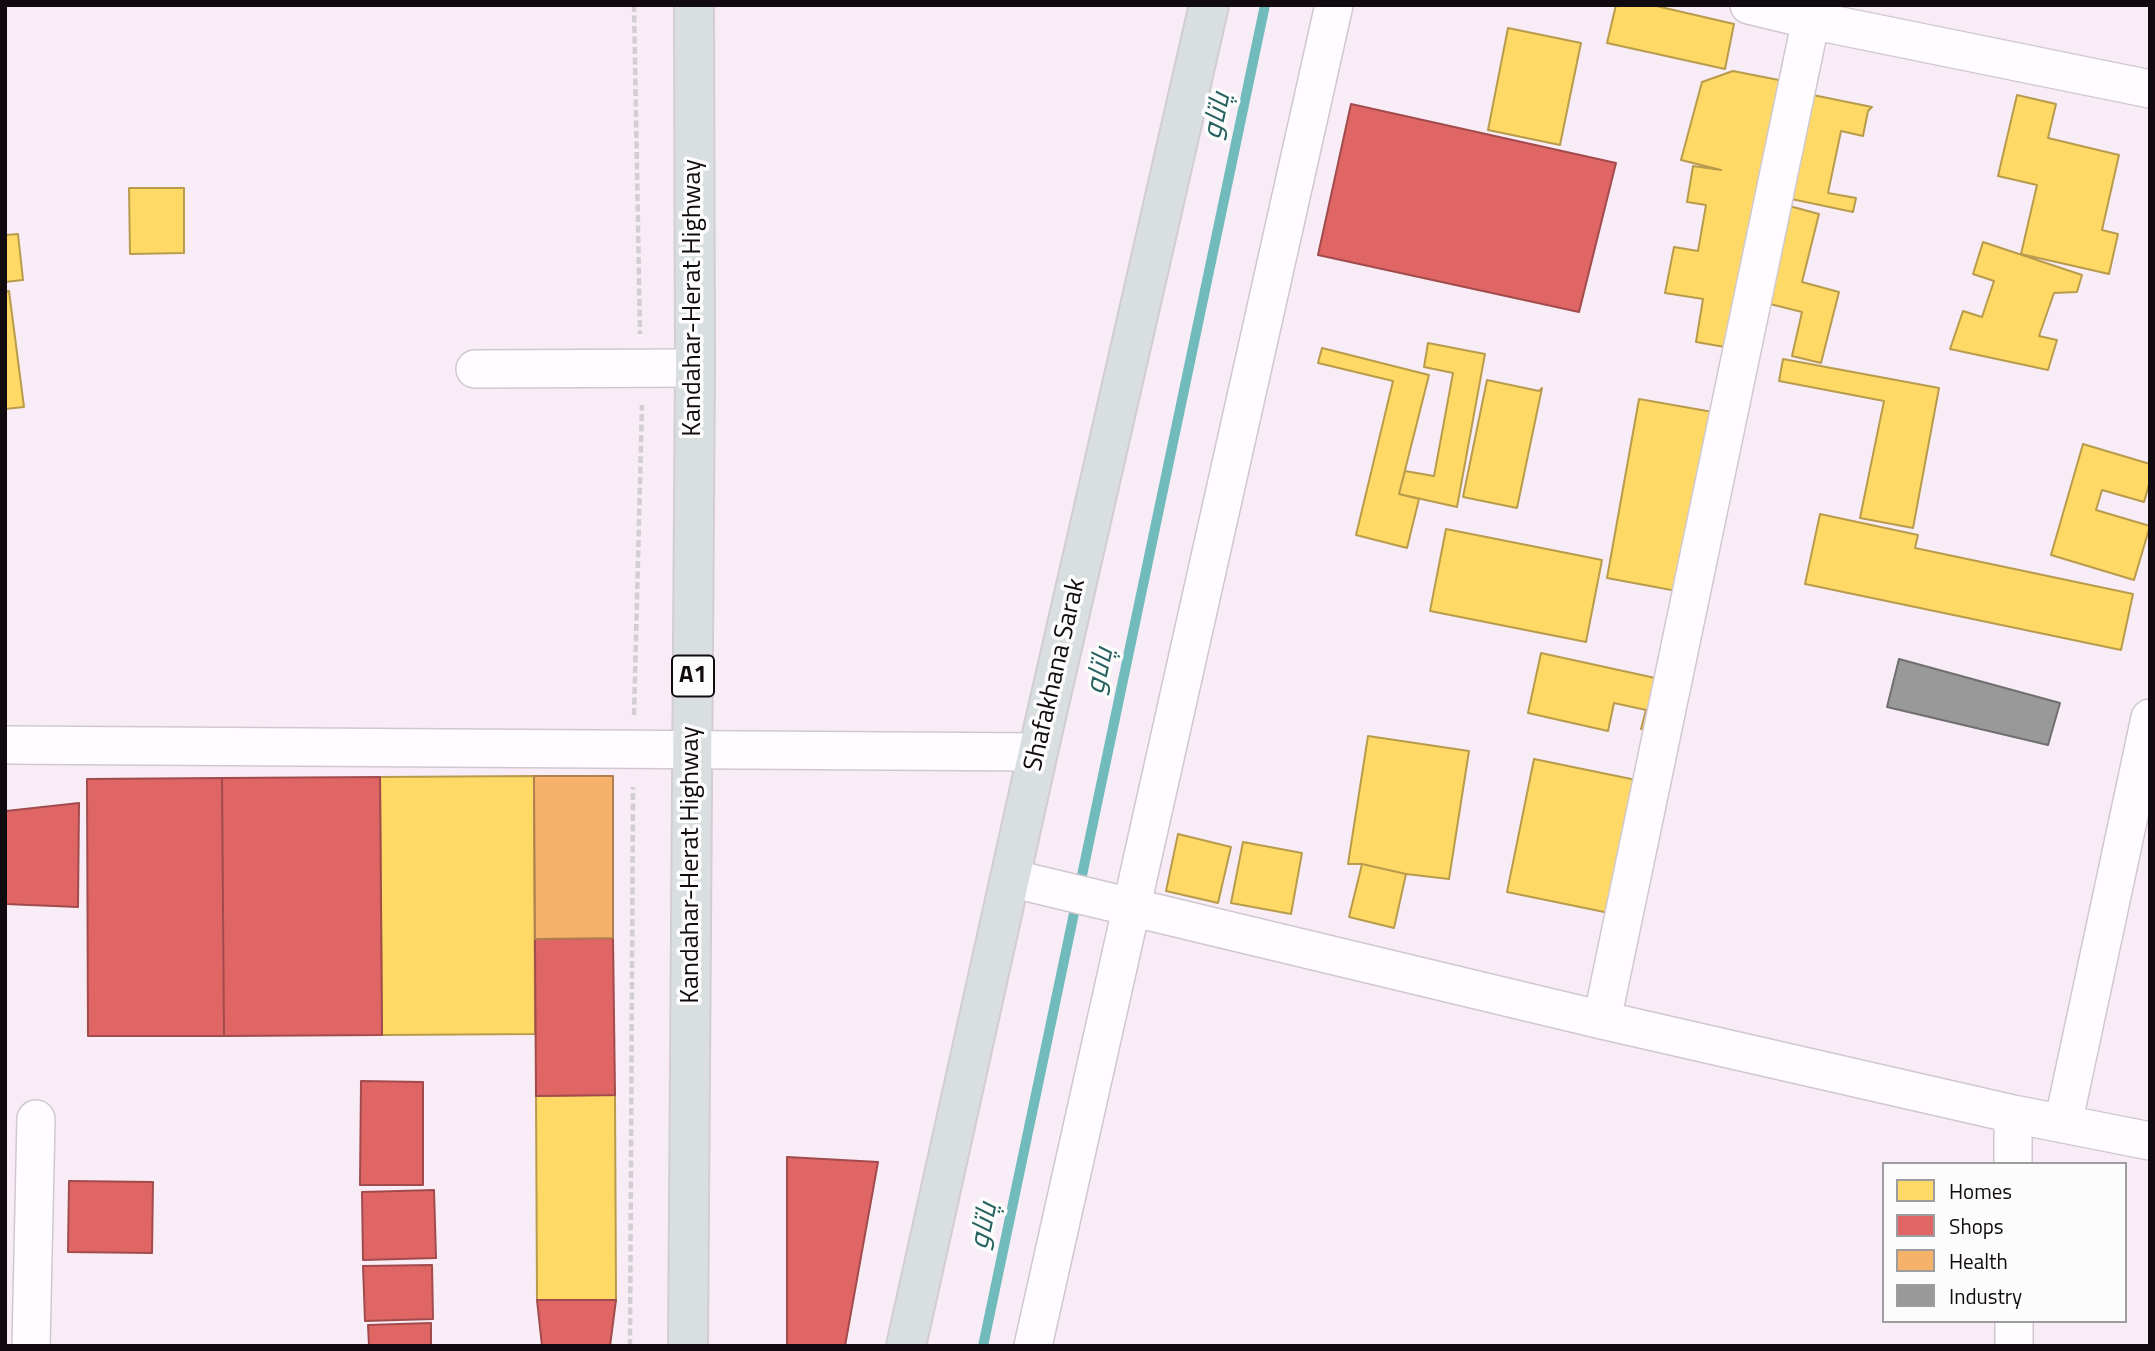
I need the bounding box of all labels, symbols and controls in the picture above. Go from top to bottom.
water label: پاتاو [1197,90,1239,142]
street label: Kandahar-Herat Highway [678,159,710,437]
street label: Shafakhana Sarak [1019,576,1093,774]
water label: پاتاو [1080,645,1122,697]
road number: A1 [672,656,714,696]
street label: Kandahar-Herat Highway [676,726,708,1004]
legend [1882,1162,2127,1323]
text: Homes [1949,1175,2012,1207]
water label: پاتاو [964,1200,1006,1252]
text: Shops [1949,1210,2004,1242]
text: Health [1949,1245,2008,1277]
text: Industry [1949,1280,2022,1312]

